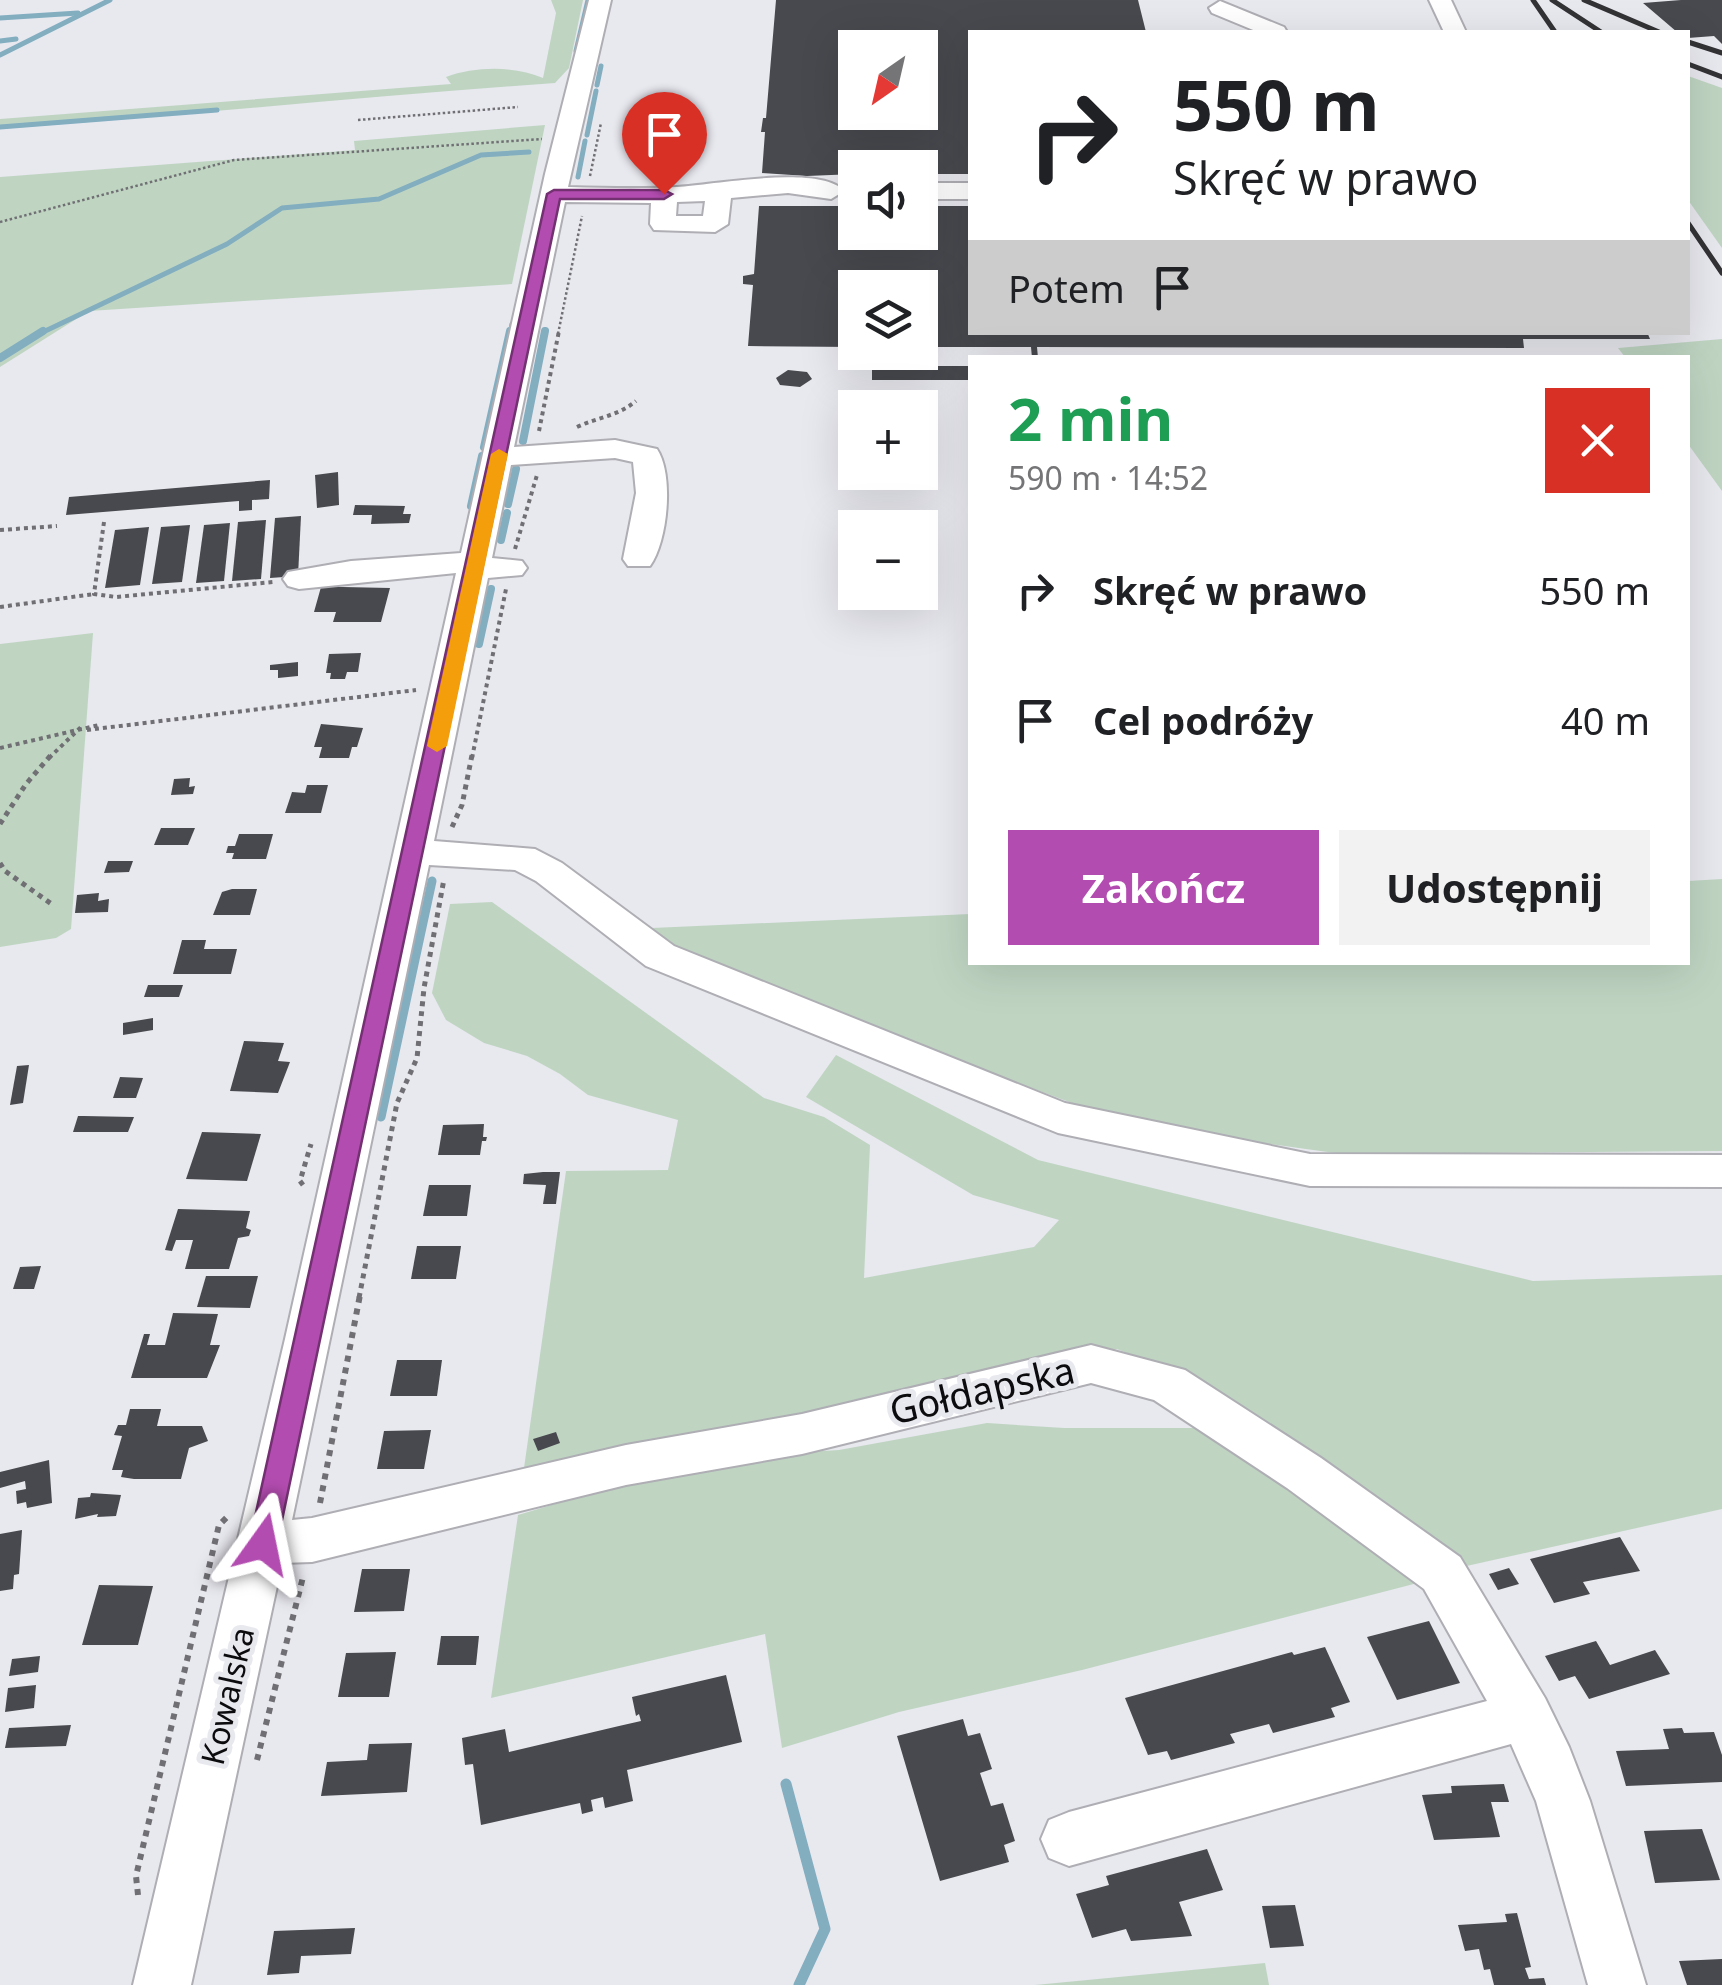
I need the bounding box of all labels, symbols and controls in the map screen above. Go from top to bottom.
north arrow [838,30,938,130]
map controls [838,30,938,610]
text: 550 m [1173,56,1380,152]
icon: right [1008,70,1138,200]
pin [622,92,707,195]
icon: arrive [637,107,692,162]
text: Skręć w prawo [1173,147,1478,208]
button: sound [838,150,938,250]
icon: arrive [1145,260,1200,315]
text: Potem [1008,262,1125,314]
button: layers [838,270,938,370]
text: 2 min [1008,377,1173,459]
button: close [1545,388,1650,493]
button: + [838,390,938,490]
text: 590 m · 14:52 [1008,456,1208,499]
button: − [838,510,938,610]
icon: right [1008,563,1063,618]
text: Skręć w prawo [1093,564,1367,616]
text: 550 m [1539,564,1650,616]
icon: arrive [1008,693,1063,748]
text: Cel podróży [1093,694,1313,746]
text: 40 m [1561,694,1650,746]
button: Zakończ [1008,830,1319,945]
button: Udostępnij [1339,830,1650,945]
street label: Gołdapska [884,1343,1079,1436]
position arrow [211,1492,315,1596]
street label: Kowalska [190,1622,263,1769]

